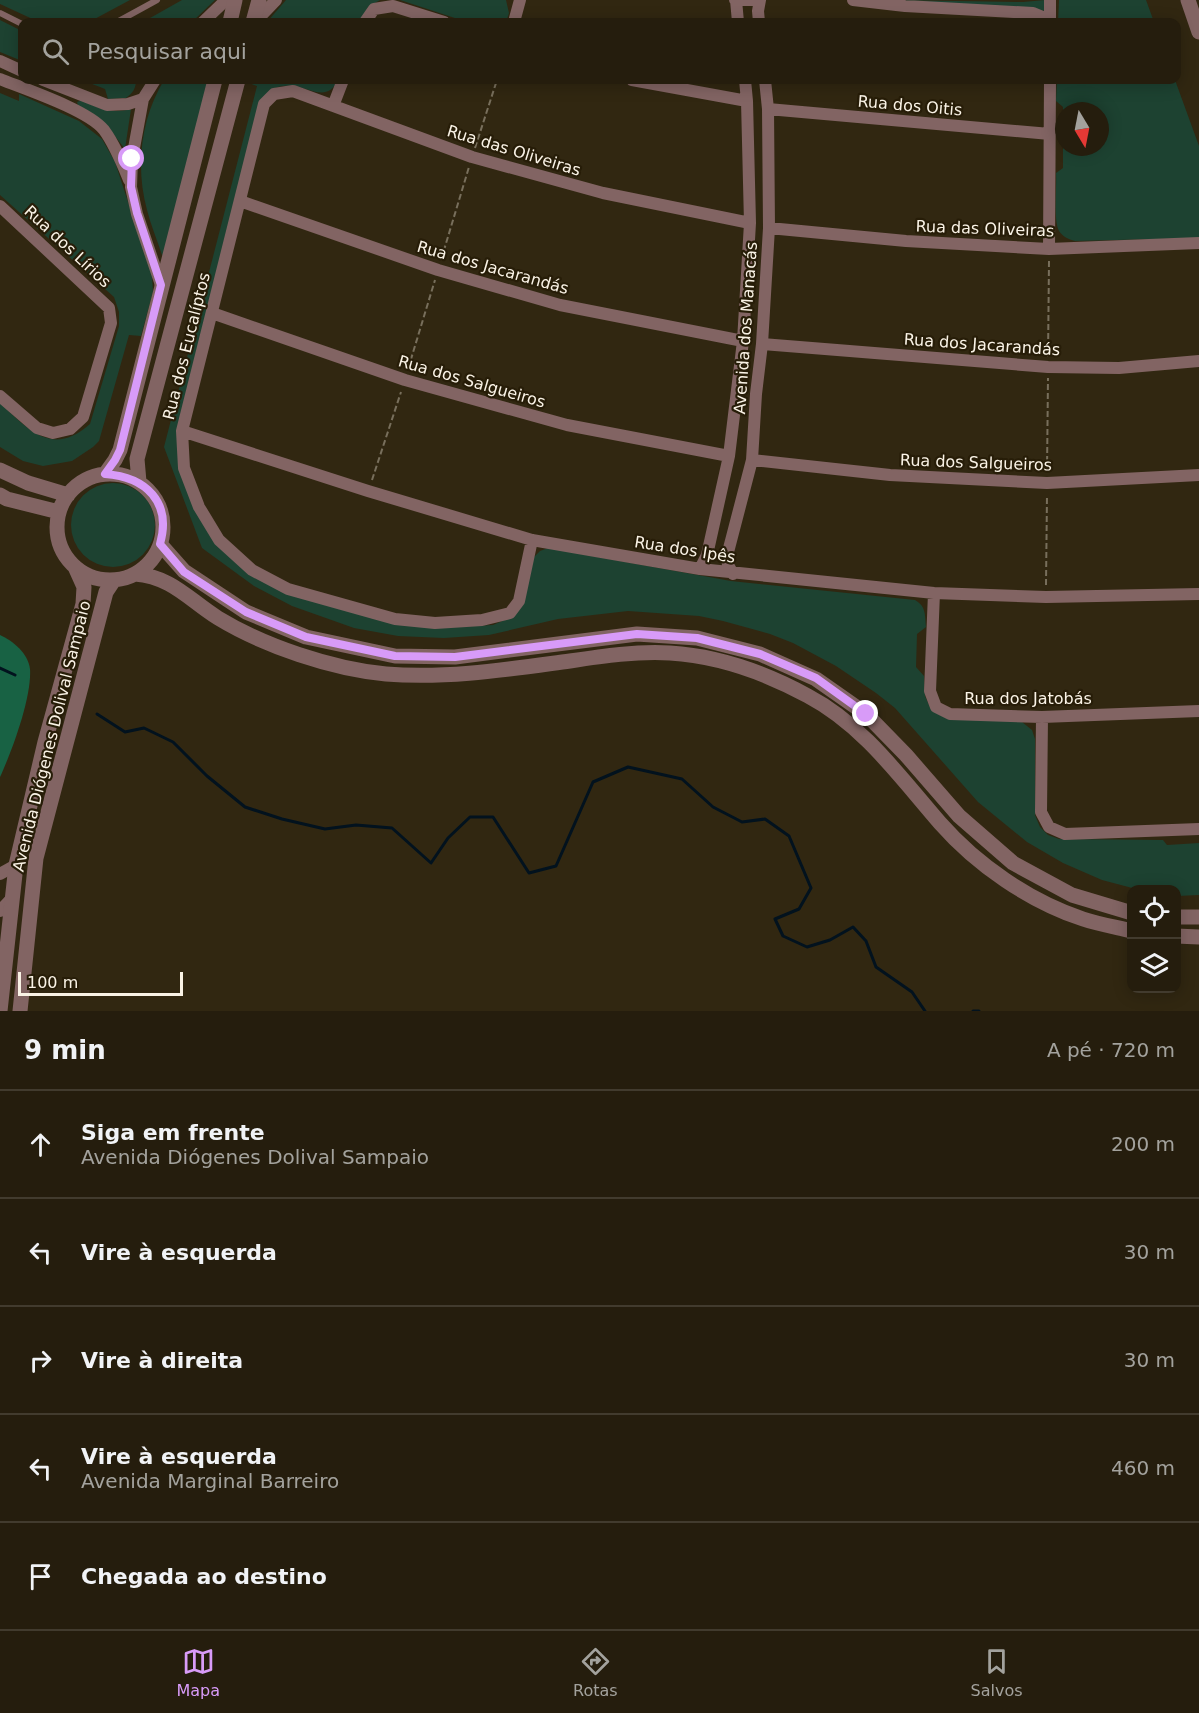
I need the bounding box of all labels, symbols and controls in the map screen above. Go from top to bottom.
search box [18,18,1181,84]
icon: search [39,35,72,68]
text: Pesquisar aqui [87,39,247,64]
street label: Rua dos Oitis [857,91,963,120]
north arrow [1055,102,1109,156]
street label: Rua das Oliveiras [445,121,583,180]
route start [118,145,144,171]
street label: Rua dos Lírios [20,201,115,291]
street label: Rua das Oliveiras [915,217,1055,240]
street label: Rua dos Jacarandás [415,237,571,298]
street label: Avenida dos Manacás [730,241,761,415]
street label: Rua dos Eucalíptos [159,271,214,422]
street label: Rua dos Jacarandás [903,330,1061,359]
street label: Rua dos Salgueiros [396,351,548,412]
street label: Rua dos Salgueiros [900,450,1052,475]
street label: Rua dos Ipês [633,532,737,567]
street label: Avenida Diógenes Dolival Sampaio [9,599,94,874]
street label: Rua dos Jatobás [964,689,1092,708]
route end [852,700,878,726]
map controls [1127,885,1181,993]
button: locate [1127,885,1181,939]
button: layers [1127,939,1181,993]
scale bar [18,969,183,996]
text: 100 m [27,973,78,992]
text: 9 min [24,1035,106,1065]
text: A pé · 720 m [1047,1038,1175,1062]
text: Siga em frente [81,1120,265,1145]
icon: ahead [24,1128,57,1161]
text: 200 m [1111,1132,1175,1156]
text: Avenida Diógenes Dolival Sampaio [81,1145,429,1169]
icon: left [24,1236,57,1269]
text: Vire à esquerda [81,1240,277,1265]
text: 30 m [1124,1240,1175,1264]
icon: right [24,1344,57,1377]
text: Vire à direita [81,1348,243,1373]
text: 30 m [1124,1348,1175,1372]
text: Vire à esquerda [81,1444,277,1469]
icon: left [24,1452,57,1485]
text: 460 m [1111,1456,1175,1480]
text: Avenida Marginal Barreiro [81,1469,339,1493]
icon: arrive [24,1560,57,1593]
text: Chegada ao destino [81,1564,327,1589]
tab: Mapa [176,1645,220,1700]
tab: Rotas [573,1645,618,1700]
tab: Salvos [971,1645,1023,1700]

